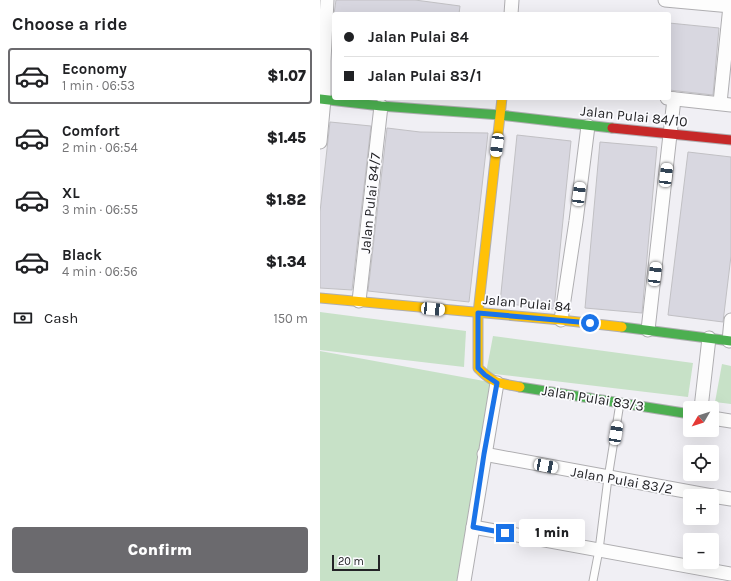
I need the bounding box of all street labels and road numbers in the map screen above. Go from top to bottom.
street label: Jalan Pulai 84/10 [580,102,688,131]
street label: Jalan Pulai 84/7 [357,151,384,254]
street label: Jalan Pulai 84 [482,291,572,316]
street label: Jalan Pulai 83/3 [541,382,645,415]
street label: Jalan Pulai 83/2 [570,463,674,498]

